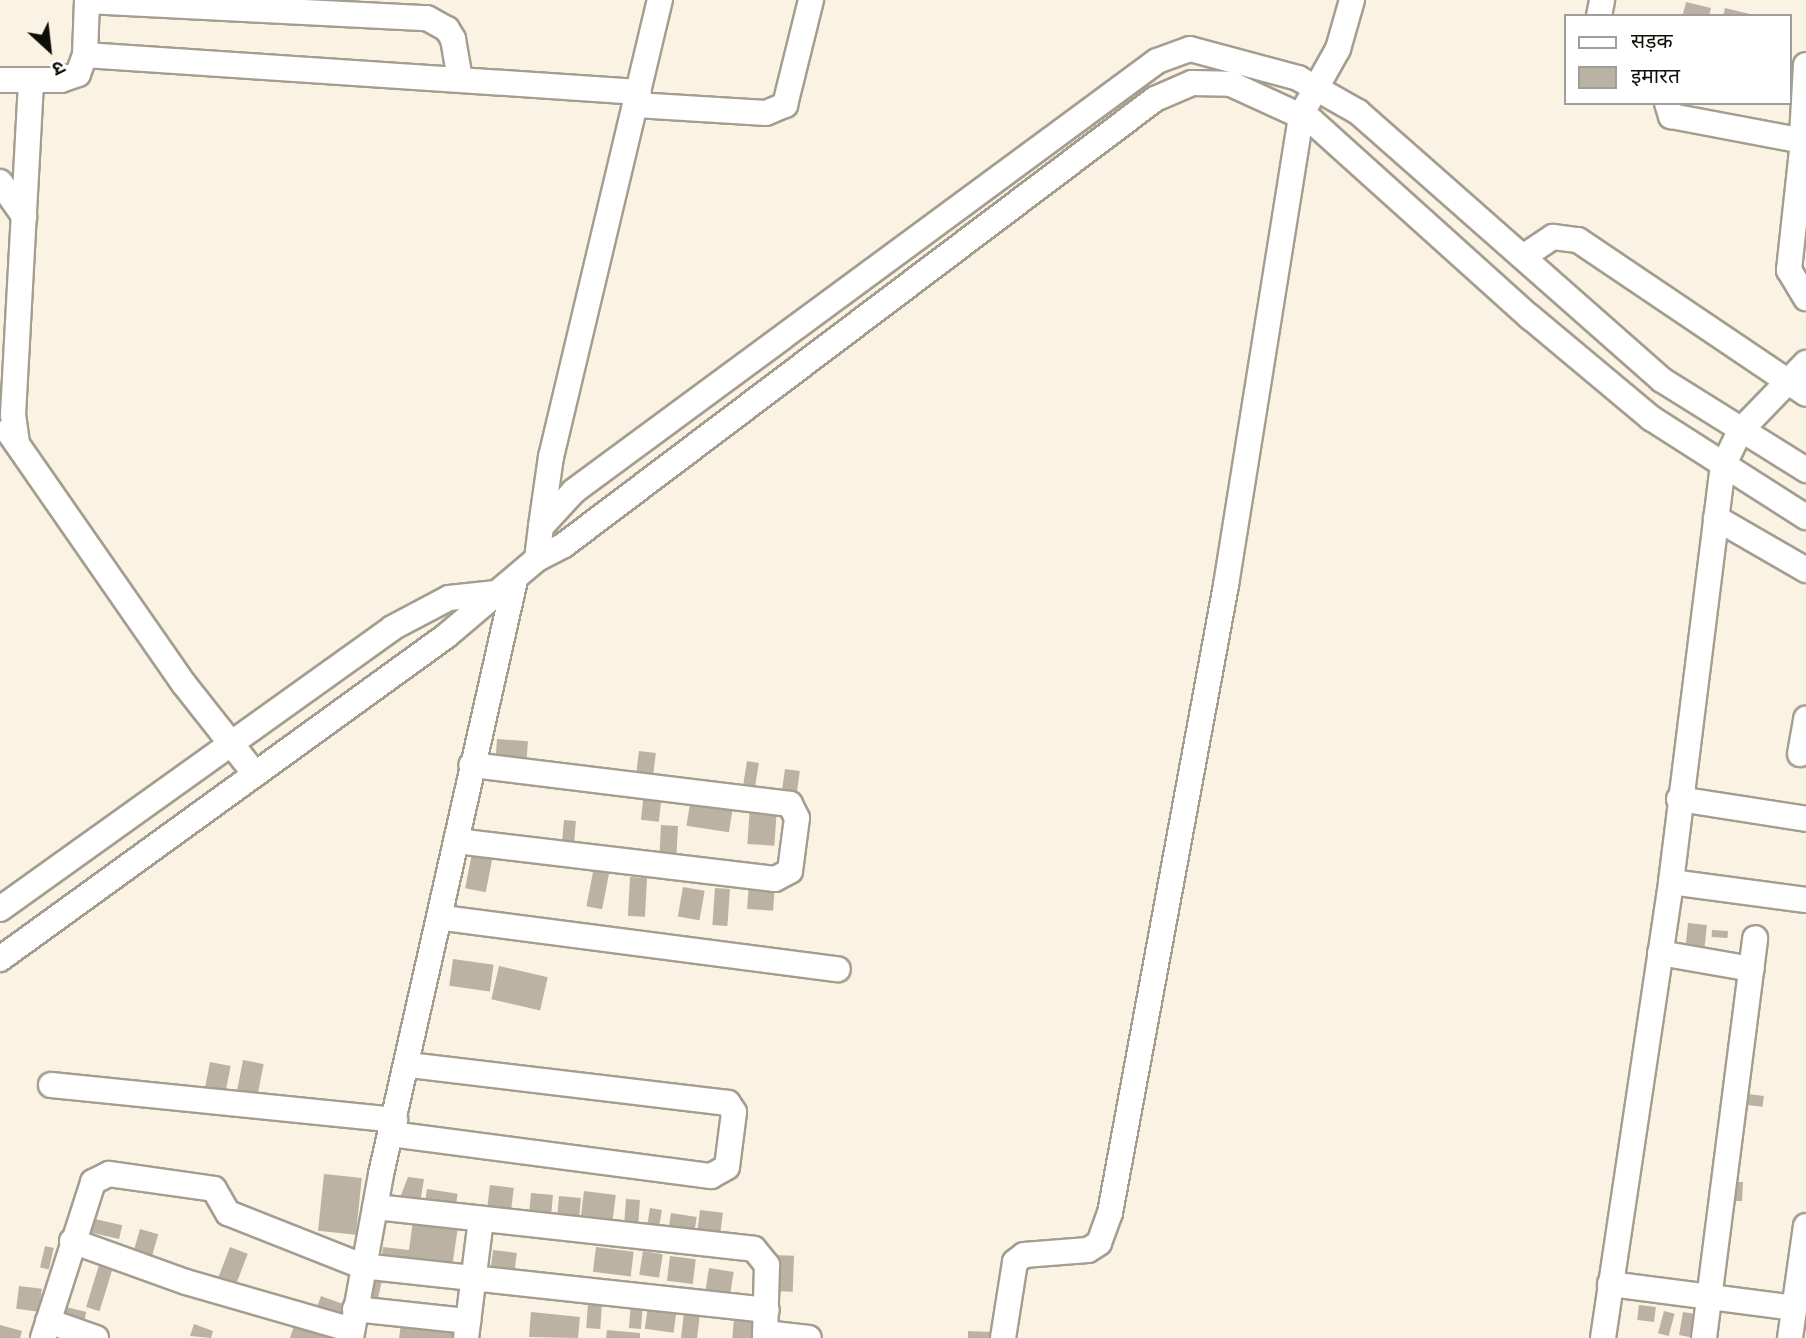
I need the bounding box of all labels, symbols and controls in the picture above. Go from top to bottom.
north arrow [14,14,84,84]
legend [1564,14,1792,105]
text: सड़क [1631,28,1673,53]
text: उ [49,55,69,81]
text: इमारत [1631,63,1680,88]

